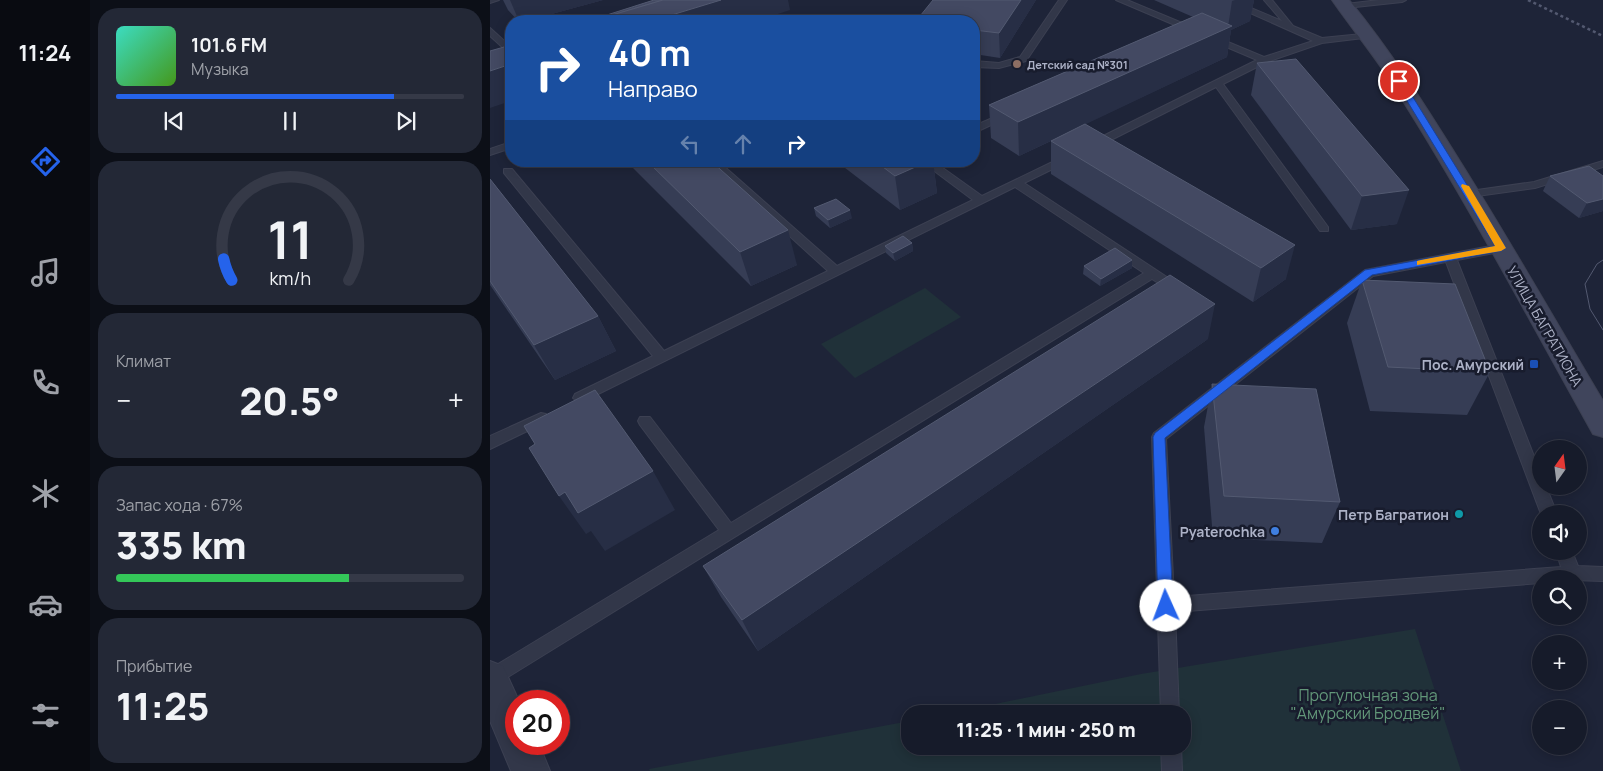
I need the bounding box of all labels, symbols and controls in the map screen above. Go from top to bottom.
text: 40 m [608,29,691,77]
text: 101.6 FM [191,32,267,58]
icon: right [525,35,590,100]
text: 11:24 [19,38,71,68]
place label: Детский сад №301 [1027,57,1128,72]
text: Музыка [191,58,249,80]
marker: Детский сад №301 [1011,58,1023,70]
pin [1378,60,1420,102]
icon: arrive [1385,67,1413,95]
text: Направо [608,74,698,104]
icon: previous [160,107,188,135]
icon: pause [276,107,304,135]
icon: next [392,107,420,135]
icon: left [676,130,704,158]
icon: ahead [729,130,757,158]
icon: right [782,130,810,158]
icon: directions [28,144,63,179]
text: 11 [267,204,313,275]
icon: music [28,255,63,290]
street label: УЛИЦА БАГРАТИОНА [1503,262,1587,390]
text: km/h [269,266,311,290]
text: Климат [116,350,171,372]
place label: Пос. Амурский [1422,355,1524,374]
marker: Пос. Амурский [1528,358,1540,370]
icon: phone [28,365,63,400]
text: 20.5° [239,374,340,426]
text: − [116,381,131,419]
text: + [448,381,464,419]
north arrow [1532,440,1588,495]
map controls [1532,440,1587,755]
icon: climate [28,476,63,511]
text: Запас хода · 67% [116,494,243,516]
place label: Петр Багратион [1338,505,1449,524]
button: sound [1532,505,1587,560]
marker: Петр Багратион [1453,508,1465,520]
text: 335 km [116,518,247,570]
place label: Pyaterochka [1180,522,1265,541]
marker: Pyaterochka [1269,525,1281,537]
button: search [1532,570,1587,625]
position arrow [1139,579,1191,631]
icon: car [28,587,63,622]
button: + [1532,635,1587,690]
text: Прибытие [116,655,192,677]
text: 11:25 [116,679,209,731]
park label: Прогулочная зона "Амурский Бродвей" [1290,684,1446,724]
speed limit sign: 20 [505,690,570,755]
icon: filters [28,698,63,733]
button: − [1532,700,1587,755]
text: 11:25 · 1 мин · 250 m [956,717,1136,743]

